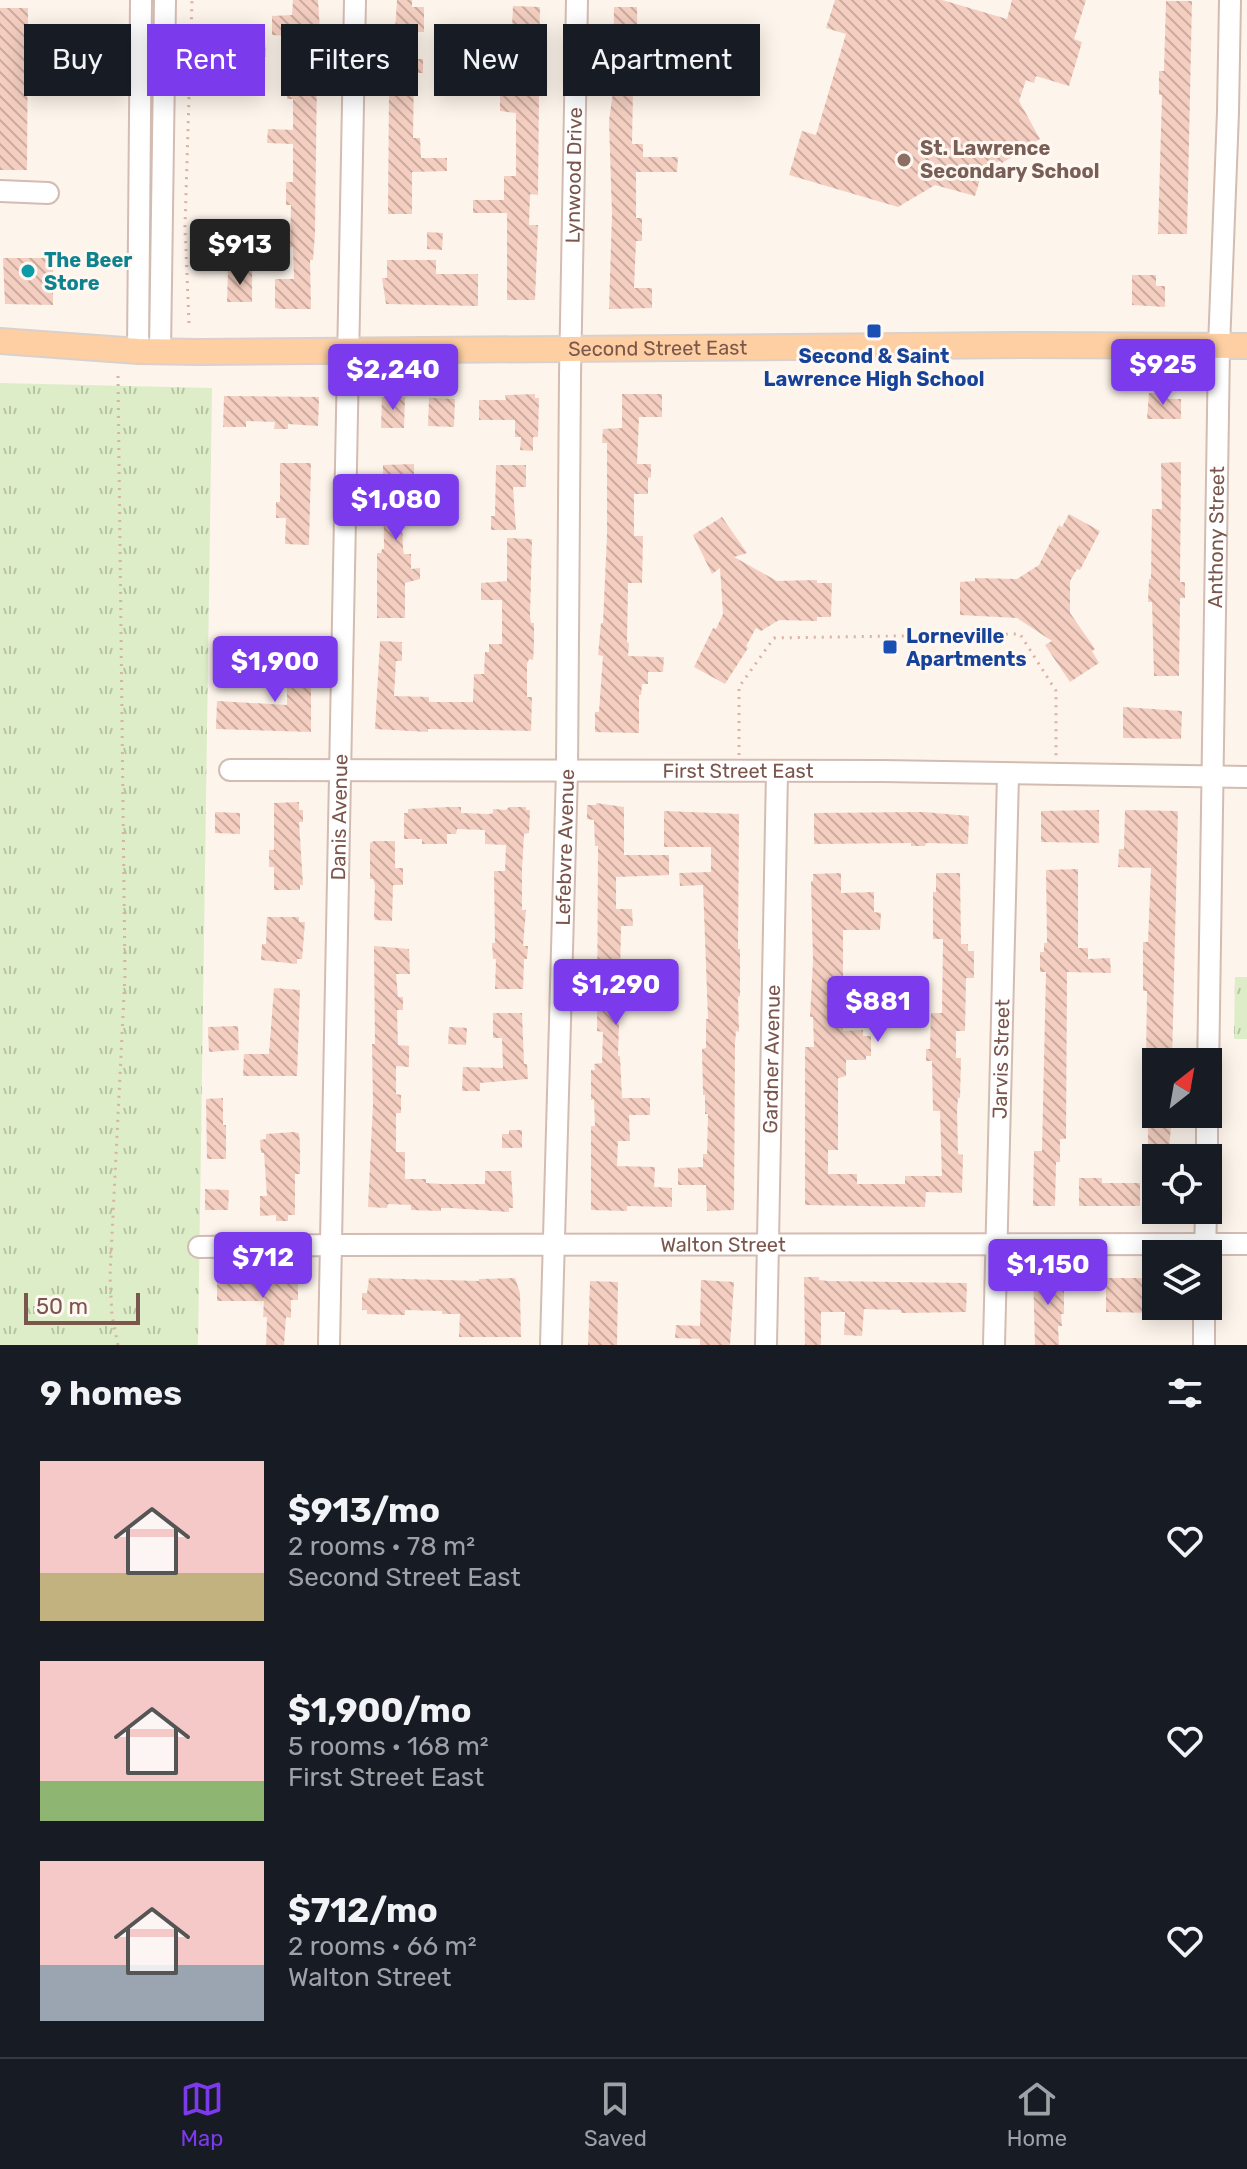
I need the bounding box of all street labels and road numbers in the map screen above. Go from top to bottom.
street label: Lynwood Drive [560,107,587,244]
street label: Second Street East [568,335,747,361]
street label: Anthony Street [1203,466,1229,608]
street label: Danis Avenue [326,754,352,881]
street label: First Street East [662,759,814,783]
street label: Lefebvre Avenue [551,769,579,926]
street label: Gardner Avenue [758,984,785,1134]
street label: Jarvis Street [988,999,1014,1119]
street label: Walton Street [660,1233,786,1257]

